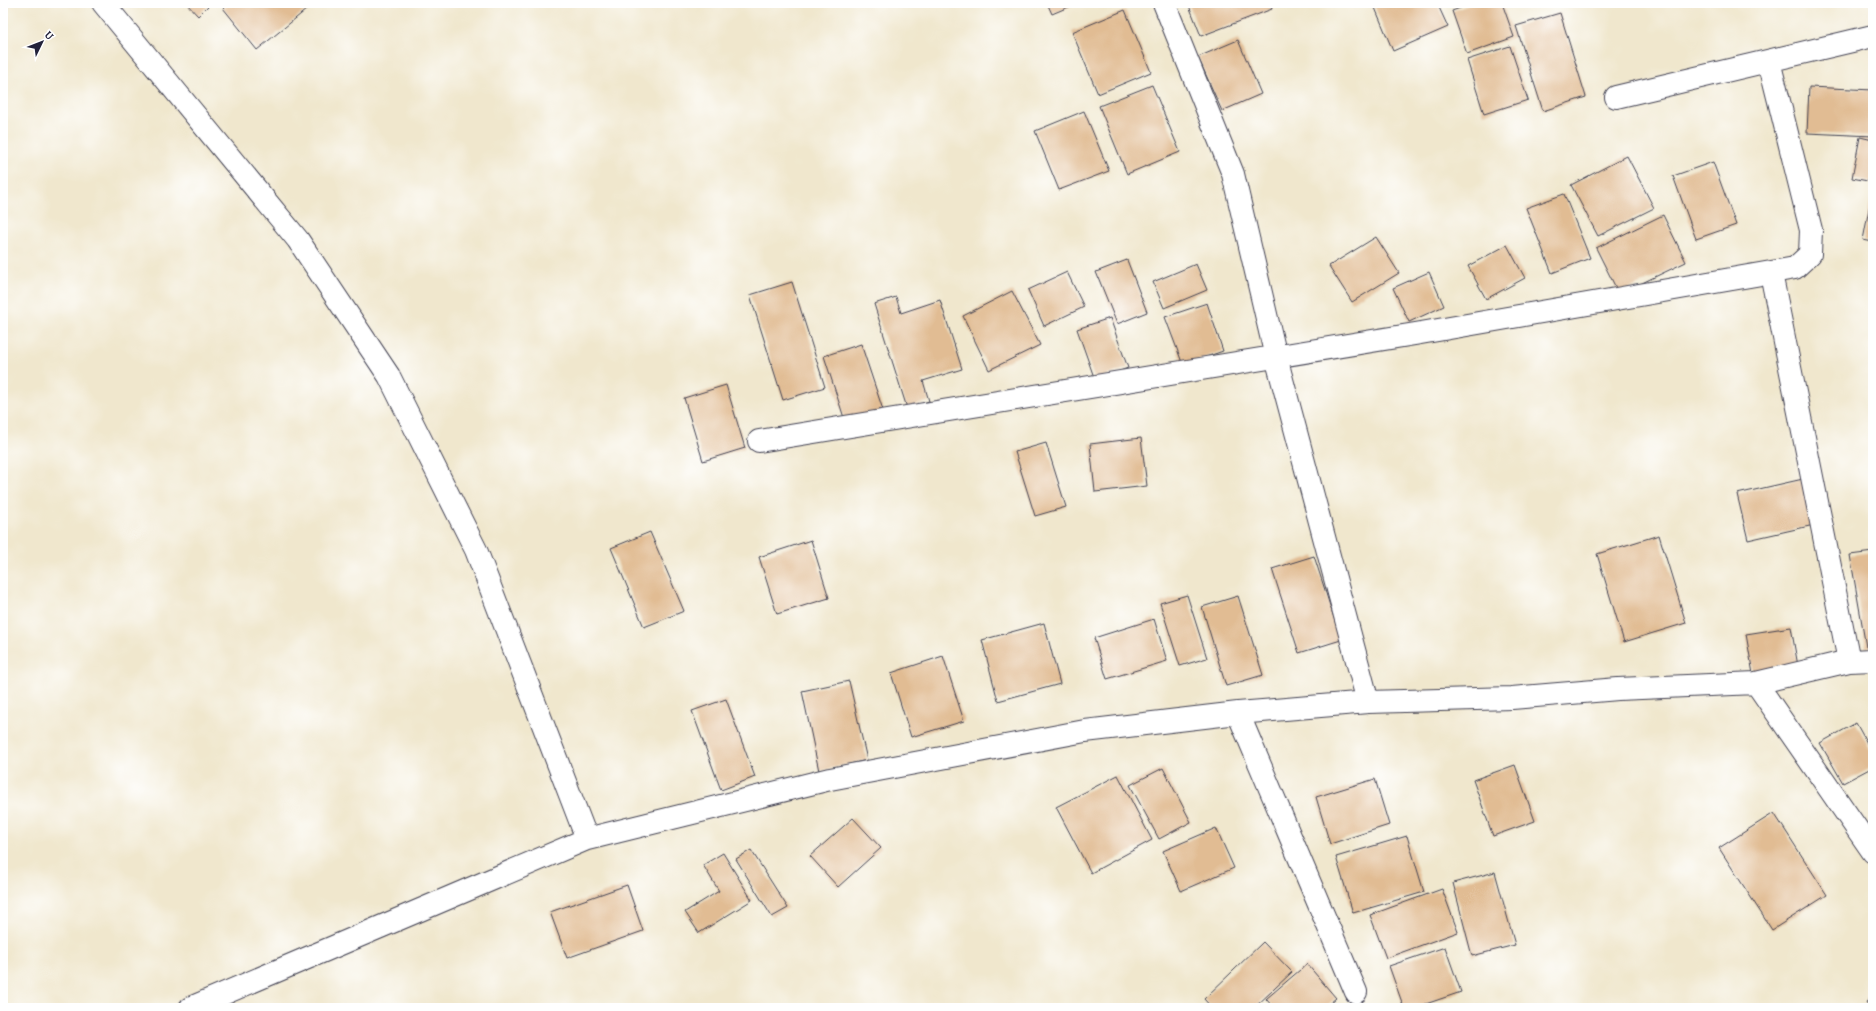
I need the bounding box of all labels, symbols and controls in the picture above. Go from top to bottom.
north arrow [22,22,62,62]
text: U [41,28,57,44]

